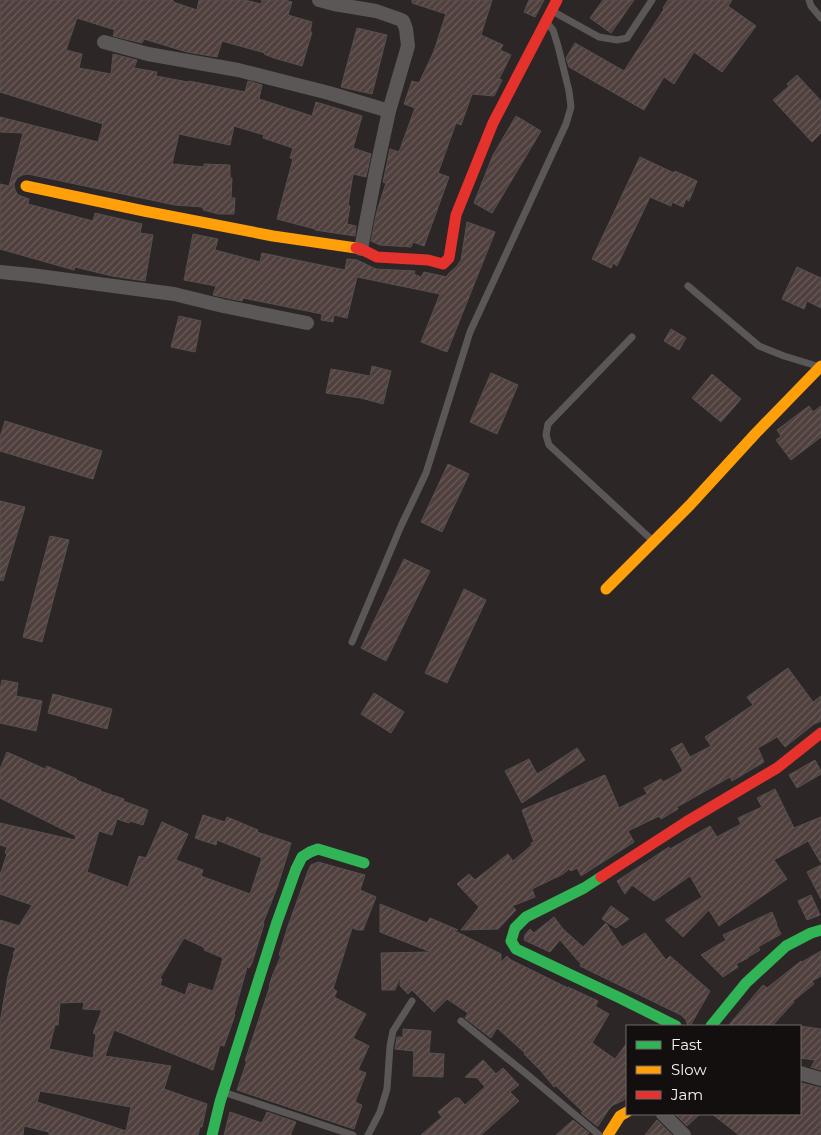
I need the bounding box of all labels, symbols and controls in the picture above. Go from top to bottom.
legend [626,1025,801,1115]
text: Fast [671,1035,702,1054]
text: Slow [671,1060,707,1079]
text: Jam [670,1085,703,1104]

